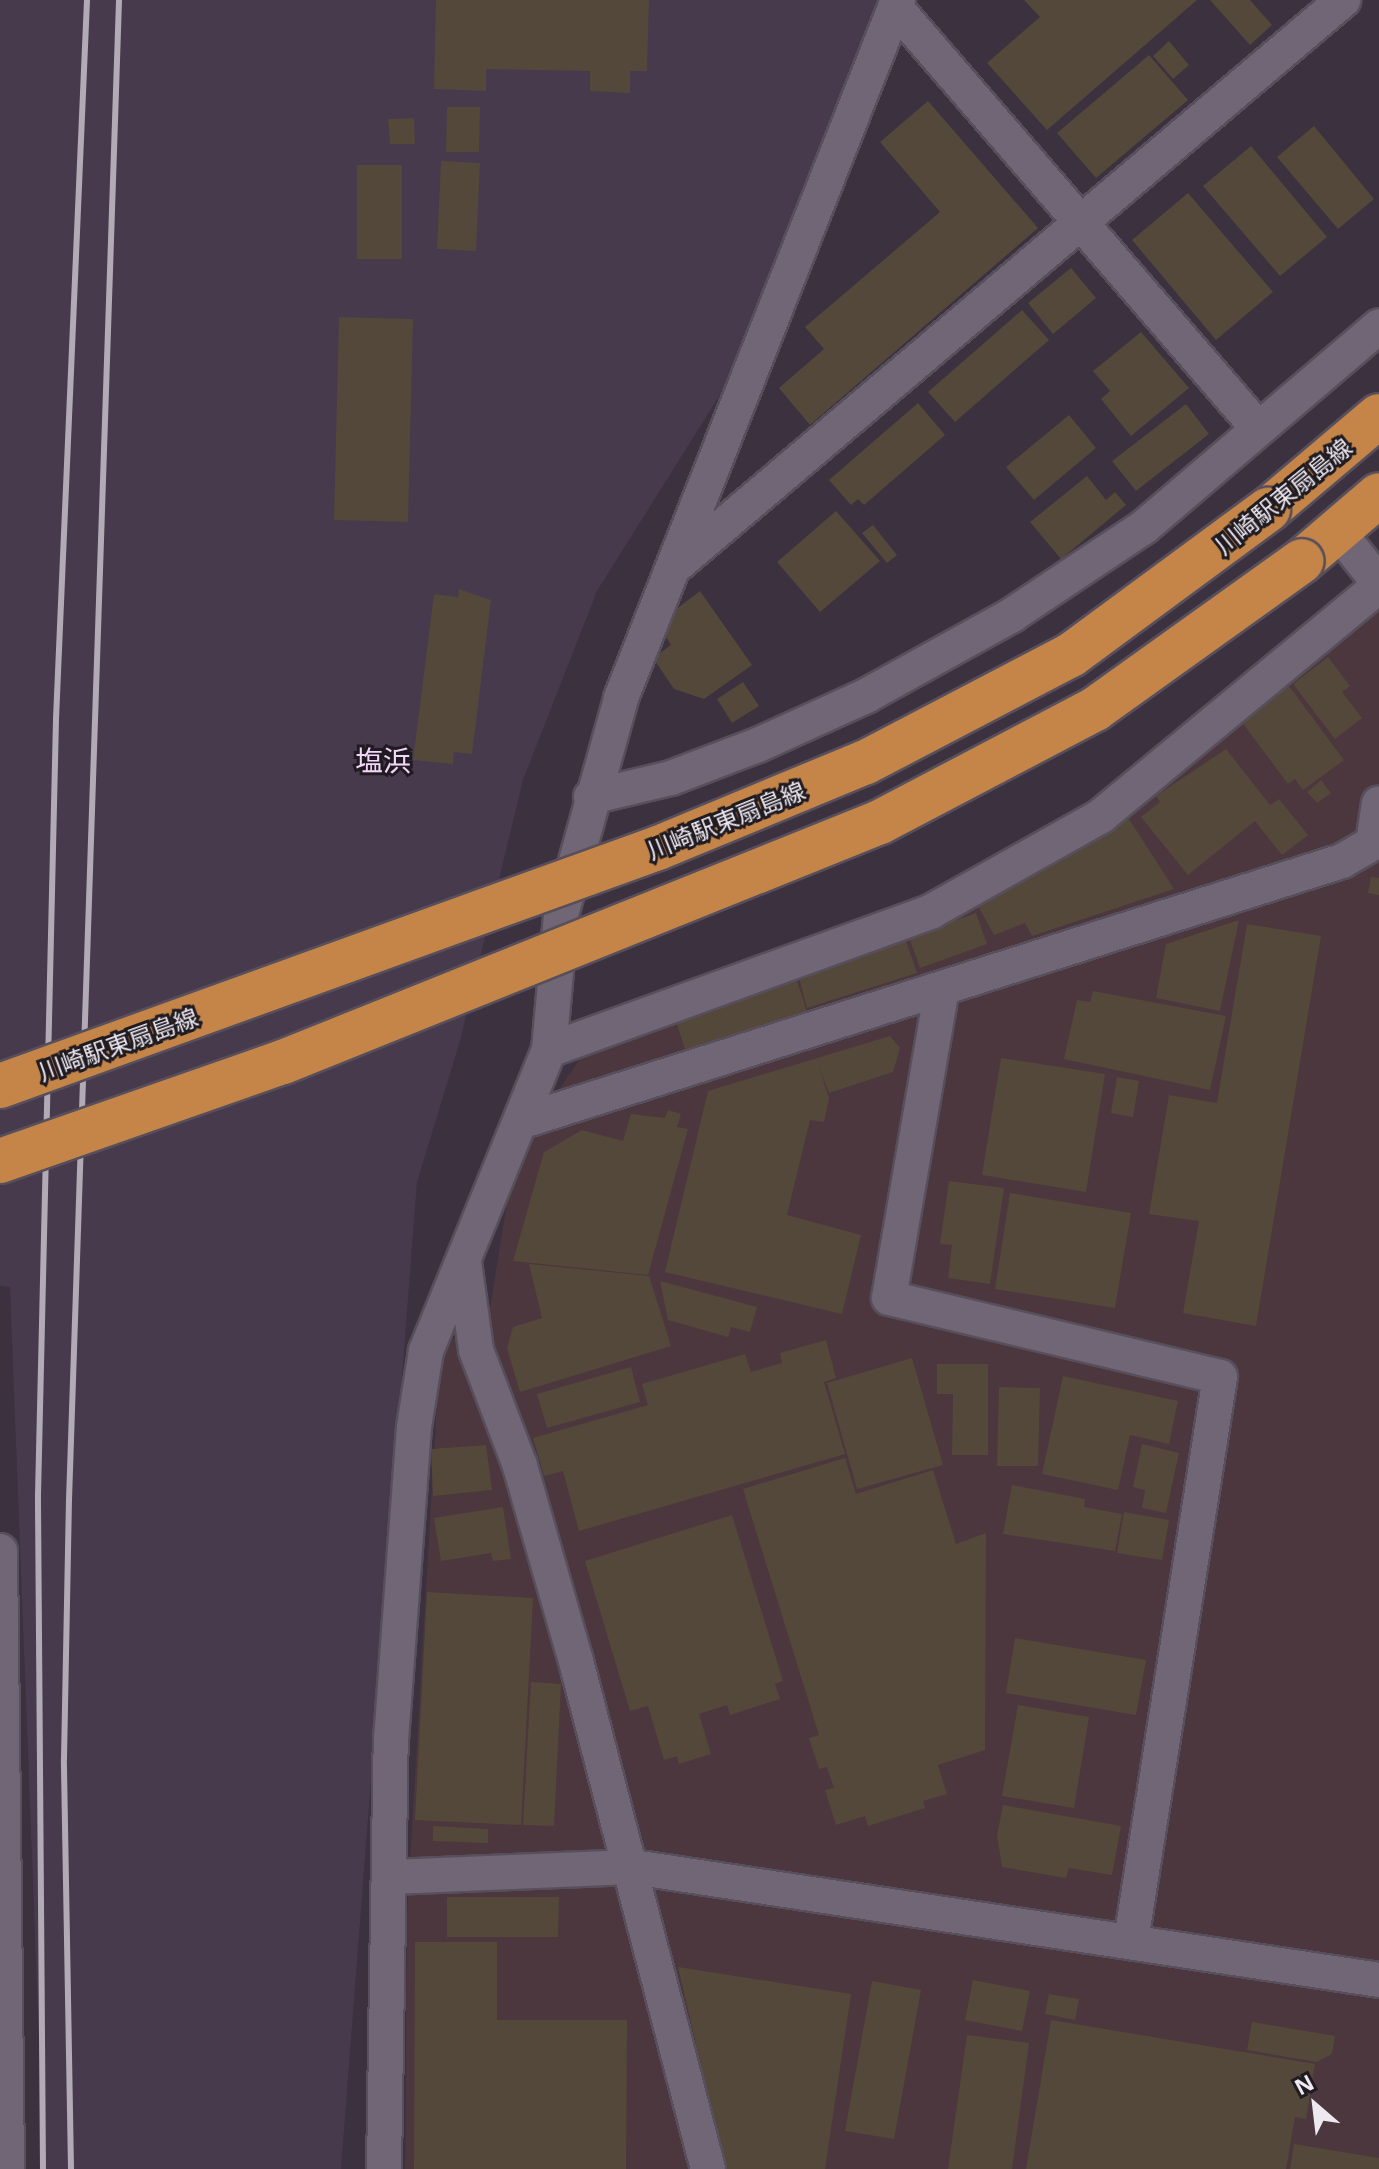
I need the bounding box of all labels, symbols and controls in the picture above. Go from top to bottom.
street label: 川崎駅東扇島線 [1209,432,1357,560]
district label: 塩浜 [355,743,411,777]
street label: 川崎駅東扇島線 [643,775,809,865]
street label: 川崎駅東扇島線 [34,1002,202,1086]
north arrow [1275,2065,1355,2145]
text: N [1289,2066,1319,2101]

